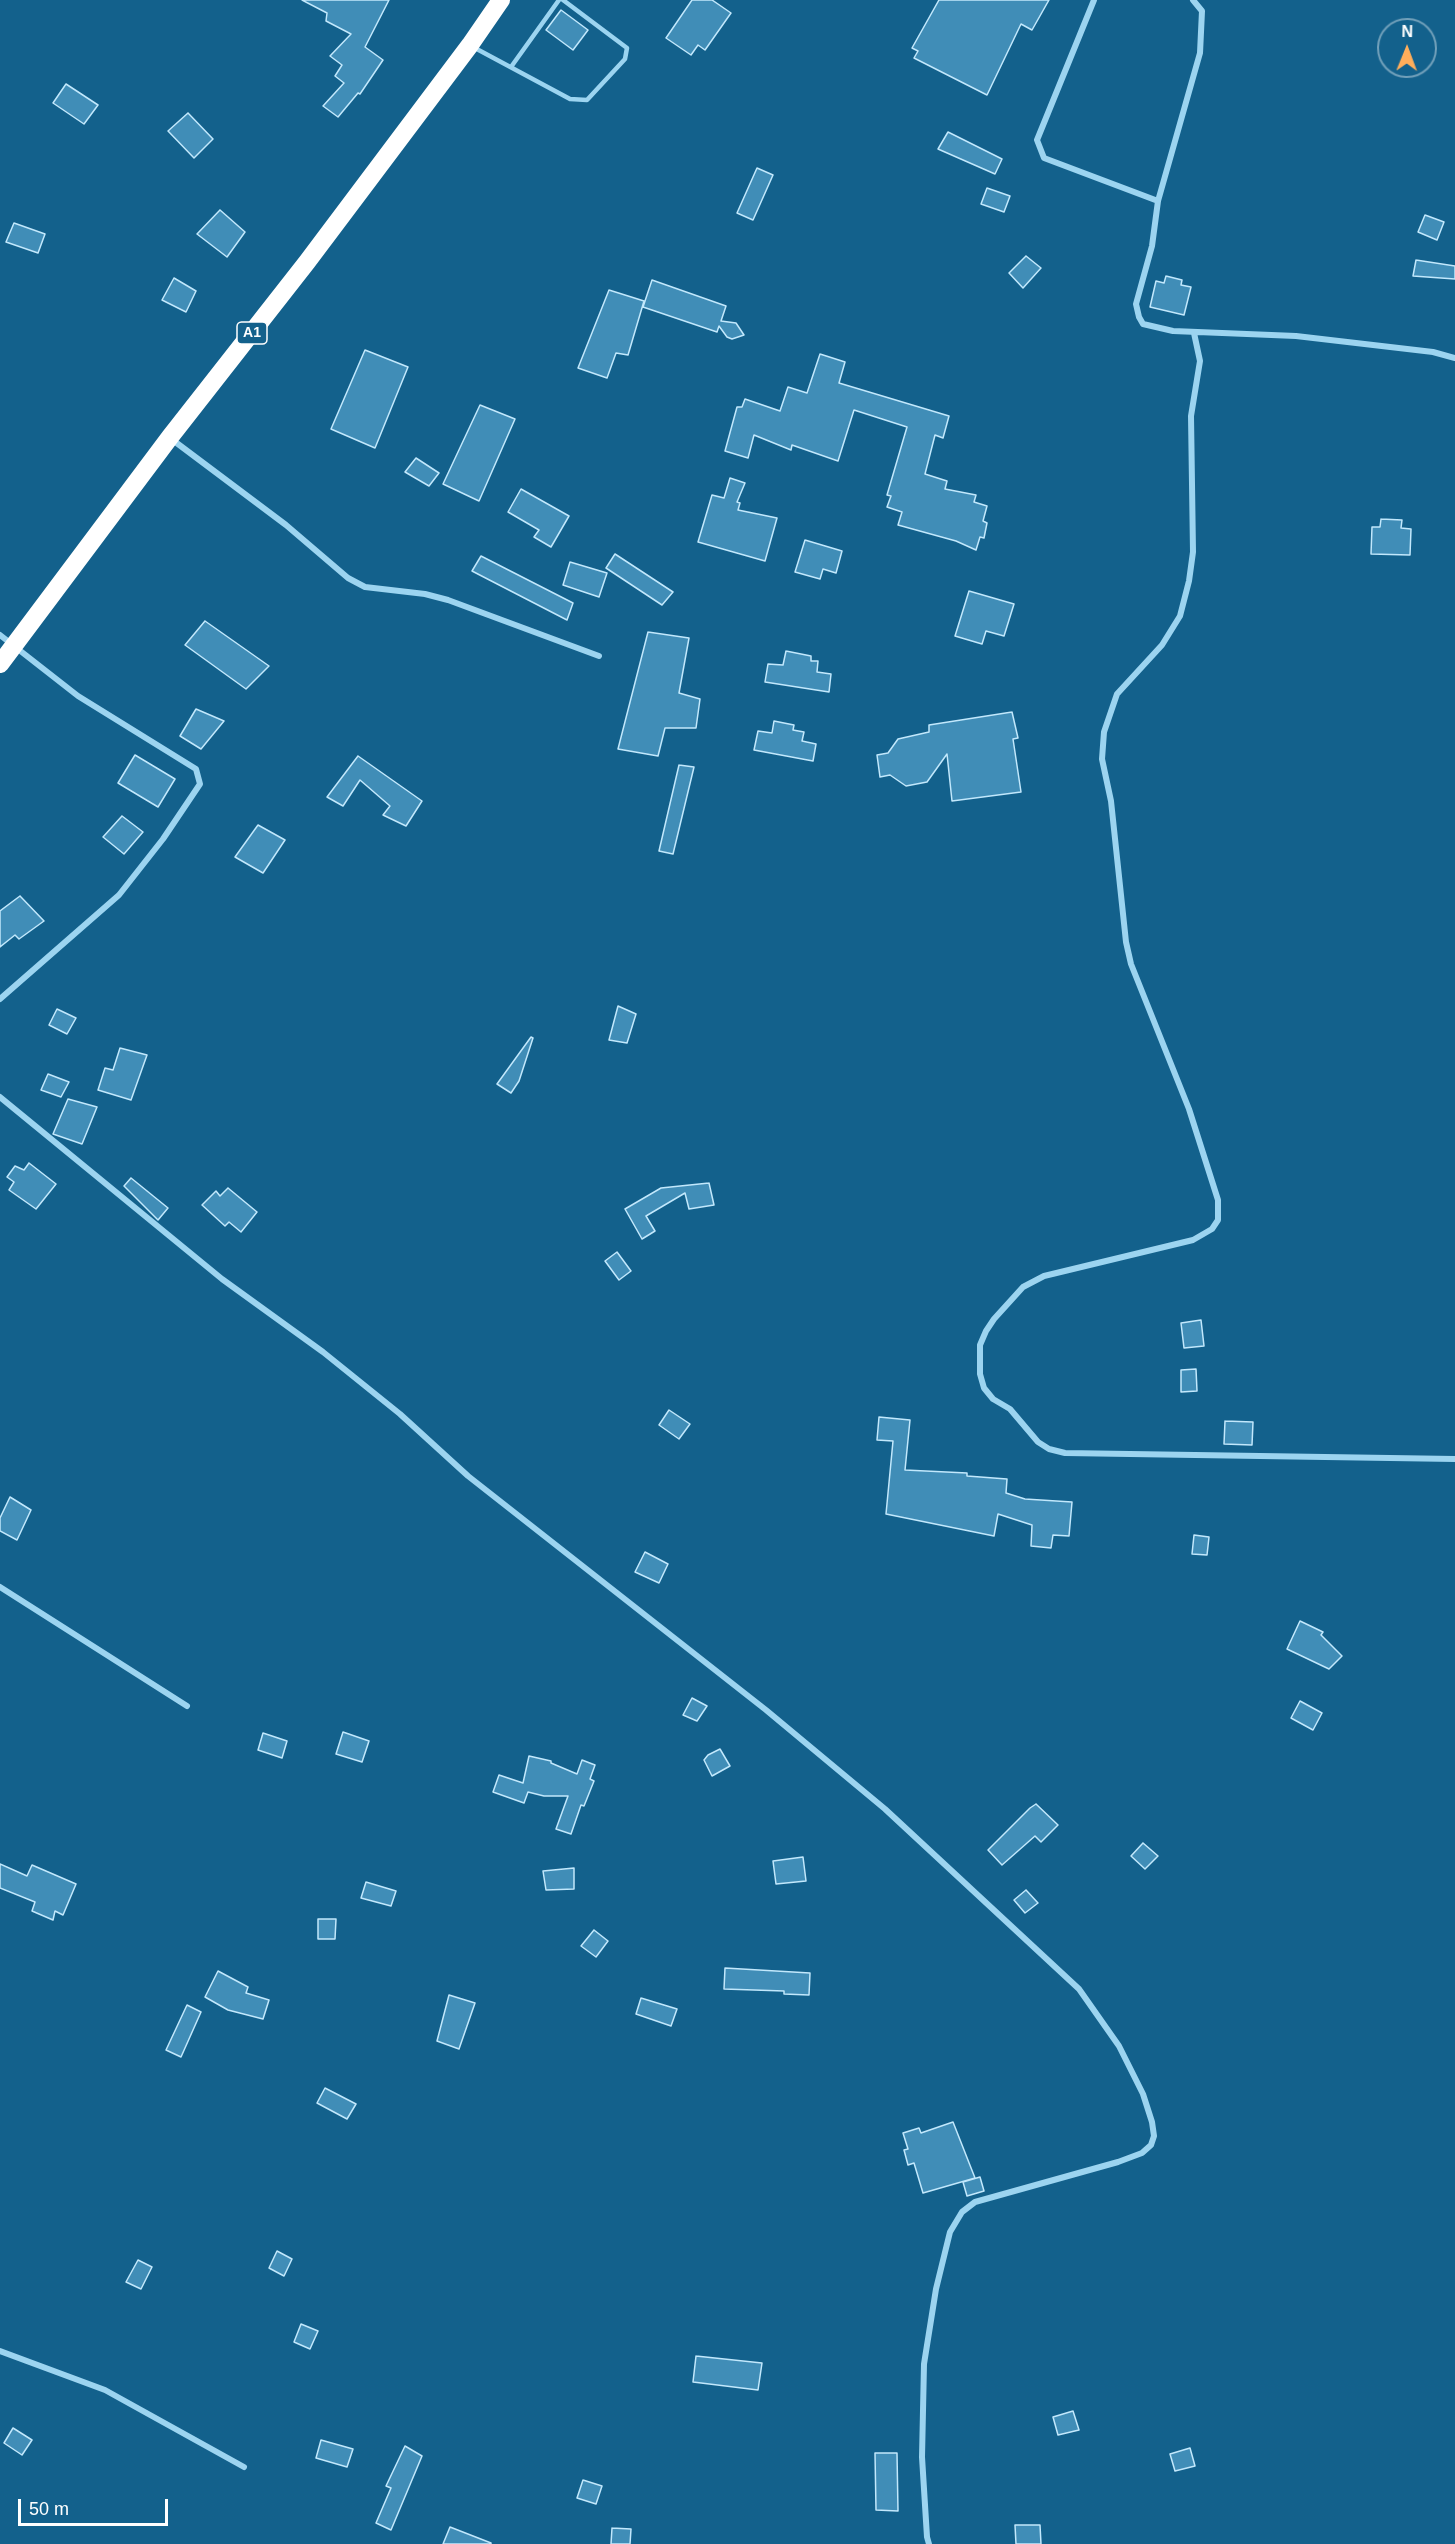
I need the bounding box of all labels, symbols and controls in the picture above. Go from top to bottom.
north arrow [1377,18,1437,78]
text: N [1401,23,1413,40]
road number: A1 [237,322,267,344]
scale bar [21,2487,171,2525]
text: 50 m [29,2499,69,2519]

